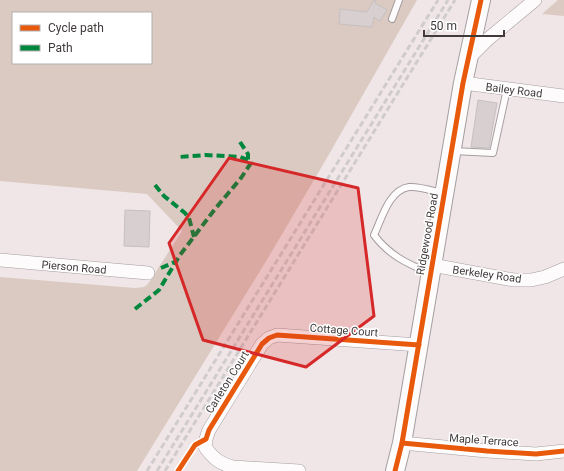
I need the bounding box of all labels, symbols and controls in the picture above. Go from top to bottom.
legend [12,12,152,64]
scale bar [424,12,504,38]
text: 50 m [430,19,457,33]
text: Cycle path [48,21,104,35]
text: Path [48,41,73,55]
street label: Bailey Road [485,81,543,100]
street label: Ridgewood Road [414,192,441,276]
street label: Pierson Road [41,258,107,277]
street label: Berkeley Road [452,263,522,286]
street label: Cottage Court [309,322,379,339]
street label: Carleton Court [203,348,252,416]
street label: Maple Terrace [449,432,519,449]

